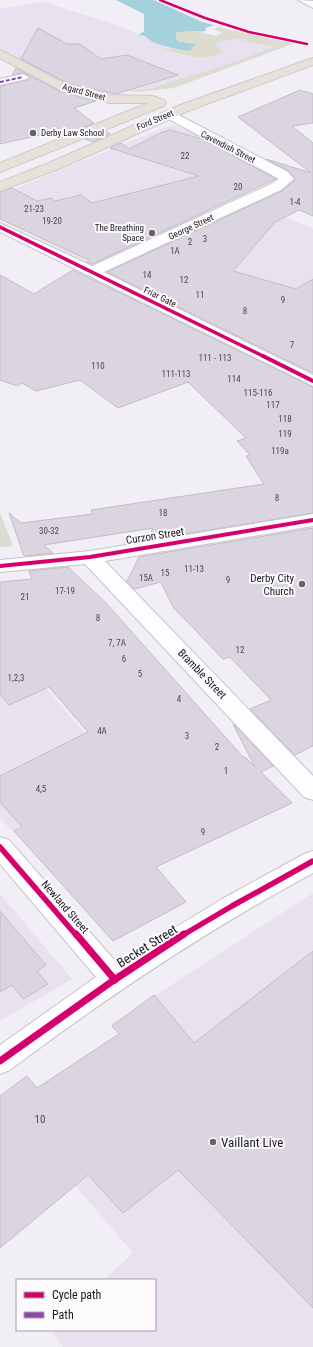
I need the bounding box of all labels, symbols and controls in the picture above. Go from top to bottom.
street label: Agard Street [61,81,107,103]
street label: Ford Street [135,108,175,132]
marker: Derby Law School [28,128,38,138]
place label: Derby Law School [41,128,104,138]
street label: Cavendish Street [199,129,257,165]
house number: 22 [181,151,190,161]
house number: 20 [234,182,242,192]
house number: 1-4 [289,197,301,207]
house number: 21-23 [24,204,44,214]
street label: George Street [167,212,215,242]
house number: 19-20 [42,216,62,226]
place label: The Breathing Space [95,223,144,243]
marker: The Breathing Space [147,228,157,238]
house number: 3 [203,234,207,244]
house number: 2 [188,237,193,247]
house number: 1A [170,246,180,256]
house number: 14 [143,270,152,280]
house number: 12 [180,275,189,285]
street label: Friar Gate [142,285,178,309]
house number: 11 [196,290,204,300]
house number: 9 [281,295,285,305]
house number: 8 [243,306,247,316]
house number: 7 [290,340,295,350]
house number: 111 - 113 [198,353,232,363]
house number: 110 [91,361,105,371]
house number: 111-113 [162,369,190,379]
house number: 114 [227,374,241,384]
house number: 115-116 [244,388,272,398]
house number: 117 [266,400,280,410]
house number: 118 [278,414,292,424]
house number: 119 [278,429,292,439]
house number: 119a [271,446,289,456]
house number: 8 [275,493,279,503]
house number: 18 [159,508,167,518]
street label: Curzon Street [125,525,185,547]
house number: 30-32 [39,526,60,536]
house number: 11-13 [184,564,204,574]
house number: 15 [161,568,170,578]
place label: Derby City Church [250,572,294,598]
house number: 15A [139,573,153,583]
house number: 9 [226,575,230,585]
marker: Derby City Church [297,579,307,589]
house number: 17-19 [55,586,75,596]
house number: 21 [21,592,29,602]
house number: 8 [96,613,100,623]
house number: 7, 7A [108,638,126,648]
house number: 12 [236,645,245,655]
street label: Bramble Street [175,646,229,702]
house number: 6 [122,654,126,664]
house number: 5 [138,669,143,679]
house number: 1,2,3 [8,673,24,683]
house number: 4 [177,694,182,704]
house number: 4A [97,726,107,736]
house number: 3 [185,731,189,741]
house number: 2 [215,742,220,752]
house number: 1 [224,766,228,776]
house number: 4,5 [36,784,47,794]
house number: 9 [201,827,205,837]
street label: Newland Street [38,878,92,936]
street label: Becket Street [114,921,180,970]
house number: 10 [35,1113,45,1126]
place label: Vaillant Live [221,1135,283,1150]
marker: Vaillant Live [208,1137,218,1147]
legend [16,1279,156,1331]
text: Cycle path [52,1288,102,1302]
text: Path [52,1308,74,1322]

